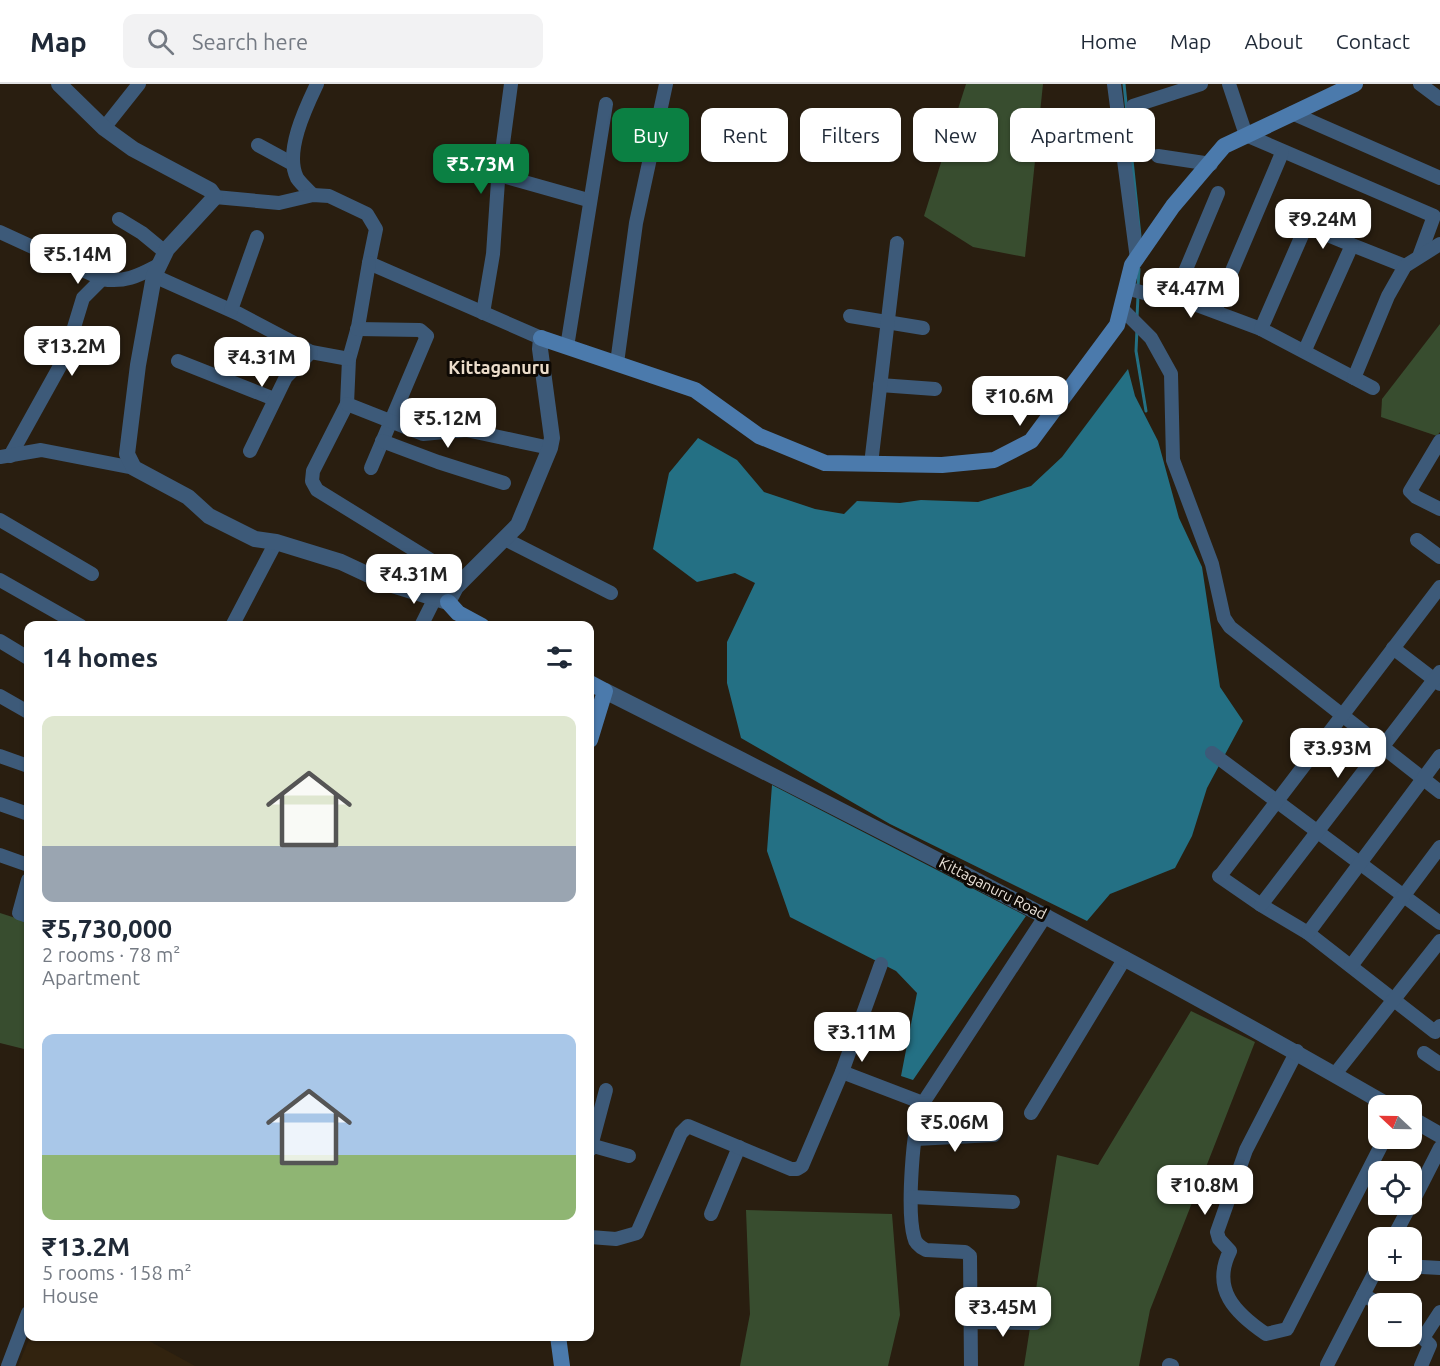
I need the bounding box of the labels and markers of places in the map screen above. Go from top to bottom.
pin: ₹5.73M [432,144,530,195]
pin: ₹9.24M [1274,199,1372,250]
pin: ₹5.14M [29,234,127,285]
pin: ₹4.47M [1142,268,1240,319]
pin: ₹13.2M [23,326,121,377]
pin: ₹4.31M [213,337,311,388]
pin: ₹10.6M [971,376,1069,427]
pin: ₹5.12M [399,398,497,449]
pin: ₹4.31M [365,554,463,605]
pin: ₹3.93M [1289,728,1387,779]
pin: ₹3.11M [813,1012,911,1063]
pin: ₹5.06M [906,1102,1004,1153]
pin: ₹10.8M [1156,1165,1254,1216]
pin: ₹3.45M [954,1287,1052,1338]

